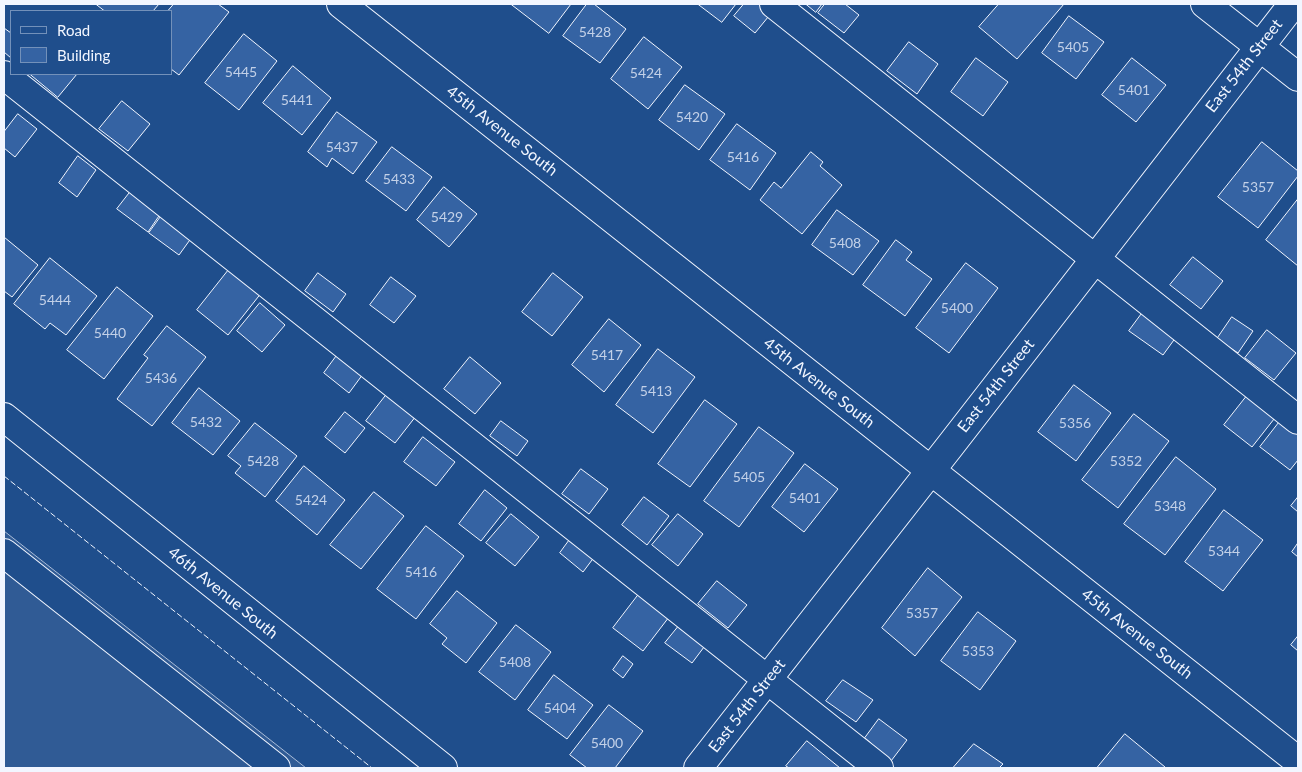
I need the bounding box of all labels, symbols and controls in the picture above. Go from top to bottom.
legend [10,10,172,75]
street label: East 54th Street [1202,15,1286,117]
text: Road [57,21,90,39]
house number: 5428 [579,24,611,40]
house number: 5405 [1057,39,1089,55]
text: Building [57,46,110,64]
house number: 5445 [225,64,257,80]
house number: 5424 [630,65,662,81]
street label: 45th Avenue South [443,82,561,180]
house number: 5401 [1118,82,1150,98]
house number: 5441 [281,92,313,108]
house number: 5420 [676,109,708,125]
house number: 5437 [326,139,358,155]
house number: 5416 [727,149,759,165]
house number: 5433 [383,171,415,187]
house number: 5357 [1242,179,1274,195]
house number: 5429 [431,209,463,225]
house number: 5408 [829,235,861,251]
house number: 5444 [39,292,71,308]
house number: 5400 [941,300,973,316]
house number: 5440 [94,325,126,341]
street label: 45th Avenue South [760,334,878,432]
street label: East 54th Street [954,335,1038,437]
house number: 5417 [591,347,623,363]
house number: 5436 [145,370,177,386]
house number: 5413 [640,383,672,399]
house number: 5432 [190,414,222,430]
house number: 5356 [1059,415,1091,431]
house number: 5428 [247,453,279,469]
house number: 5352 [1110,453,1142,469]
house number: 5405 [733,469,765,485]
house number: 5401 [789,490,821,506]
house number: 5424 [295,492,327,508]
house number: 5348 [1154,498,1186,514]
street label: 46th Avenue South [164,543,282,643]
house number: 5344 [1208,543,1240,559]
house number: 5416 [405,564,437,580]
street label: 45th Avenue South [1078,585,1196,683]
house number: 5357 [906,605,938,621]
house number: 5353 [962,643,994,659]
house number: 5408 [499,654,531,670]
street label: East 54th Street [705,655,789,757]
house number: 5404 [544,700,576,716]
house number: 5400 [591,735,623,751]

